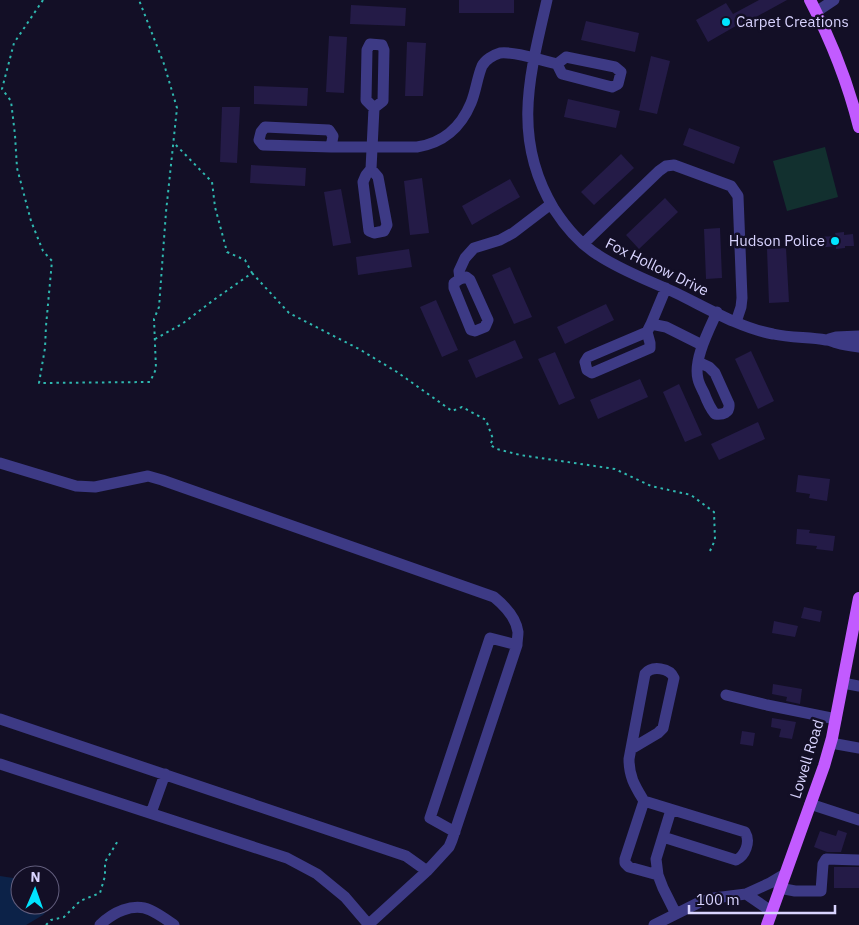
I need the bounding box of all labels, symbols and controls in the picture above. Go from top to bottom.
place label: Carpet Creations [736,12,849,31]
marker: Carpet Creations [720,16,732,28]
place label: Hudson Police [729,231,825,250]
street label: Fox Hollow Drive [602,233,712,300]
marker: Hudson Police [829,235,841,247]
street label: Lowell Road [786,717,828,801]
north arrow [10,865,60,915]
text: N [30,868,41,886]
scale bar [689,882,835,914]
text: 100 m [696,890,740,909]

